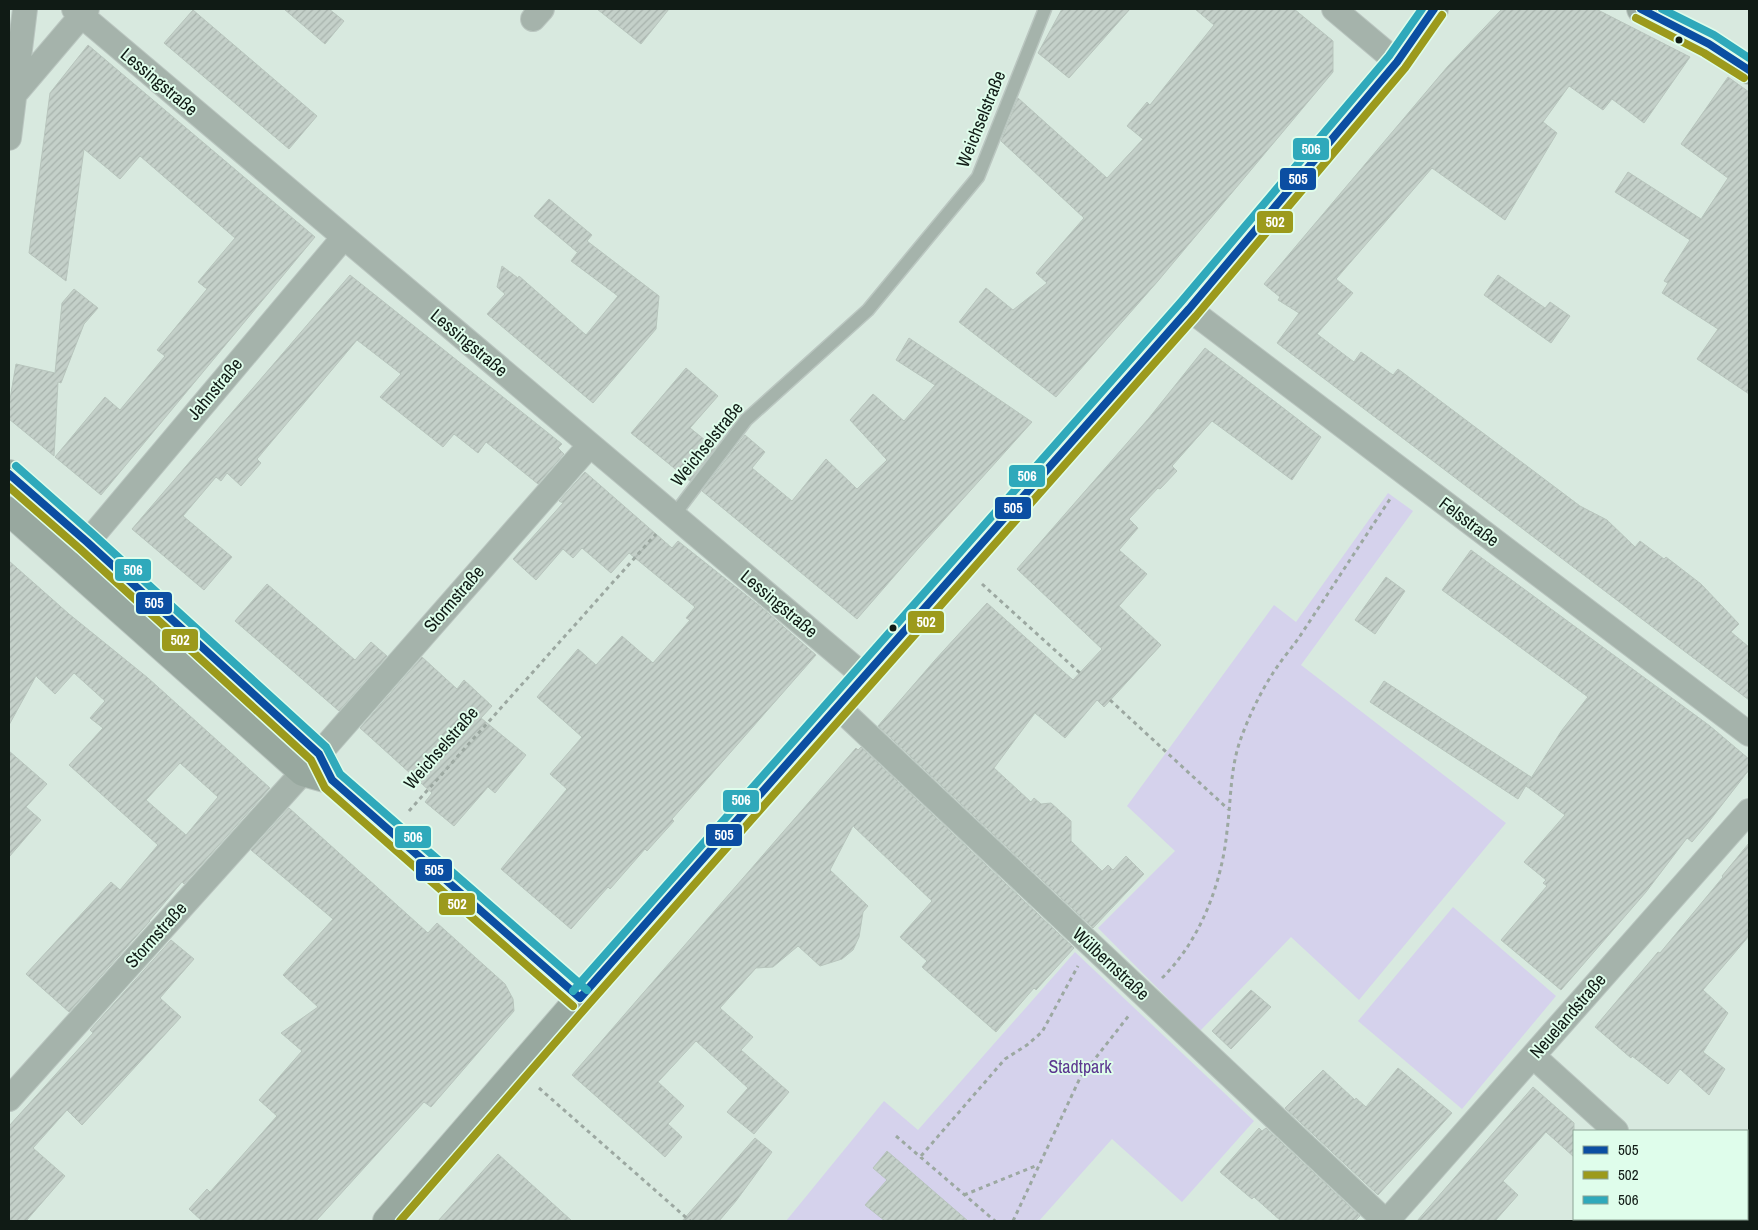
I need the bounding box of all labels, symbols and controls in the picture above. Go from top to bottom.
unlabelled marker [1674,35,1684,45]
street label: Lessingstraße [115,42,203,121]
street label: Weichselstraße [950,67,1011,171]
line badge: 506 [1292,137,1330,161]
text: 506 [1301,140,1321,158]
line badge: 505 [1279,167,1317,191]
text: 505 [1288,170,1308,188]
line badge: 502 [1256,210,1294,234]
text: 502 [1265,213,1285,231]
street label: Lessingstraße [425,303,513,382]
street label: Jahnstraße [181,352,248,425]
street label: Weichselstraße [665,396,749,491]
line badge: 506 [1008,464,1046,488]
text: 506 [1017,467,1037,485]
street label: Felsstraße [1434,491,1504,552]
line badge: 505 [994,496,1032,520]
text: 505 [1003,499,1023,517]
line badge: 506 [114,558,152,582]
street label: Stormstraße [418,560,490,638]
text: 506 [123,561,143,579]
street label: Lessingstraße [735,564,823,643]
line badge: 505 [135,591,173,615]
text: 505 [144,594,164,612]
line badge: 502 [907,610,945,634]
text: 502 [916,613,936,631]
unlabelled marker [888,623,898,633]
line badge: 502 [161,628,199,652]
text: 502 [170,631,190,649]
street label: Weichselstraße [398,701,484,794]
line badge: 506 [722,789,760,813]
text: 506 [731,791,751,809]
line badge: 505 [705,823,743,847]
line badge: 506 [394,825,432,849]
text: 505 [714,826,734,844]
text: 506 [403,828,423,846]
line badge: 505 [415,858,453,882]
text: 505 [424,861,444,879]
line badge: 502 [438,892,476,916]
text: 502 [447,895,467,913]
street label: Stormstraße [119,896,192,973]
street label: Wülbernstraße [1068,922,1155,1006]
street label: Neuelandstraße [1524,968,1612,1064]
park label: Stadtpark [1048,1054,1112,1079]
legend [1573,1130,1748,1220]
text: 505 [1618,1139,1639,1160]
text: 502 [1618,1164,1639,1185]
text: 506 [1618,1189,1639,1210]

